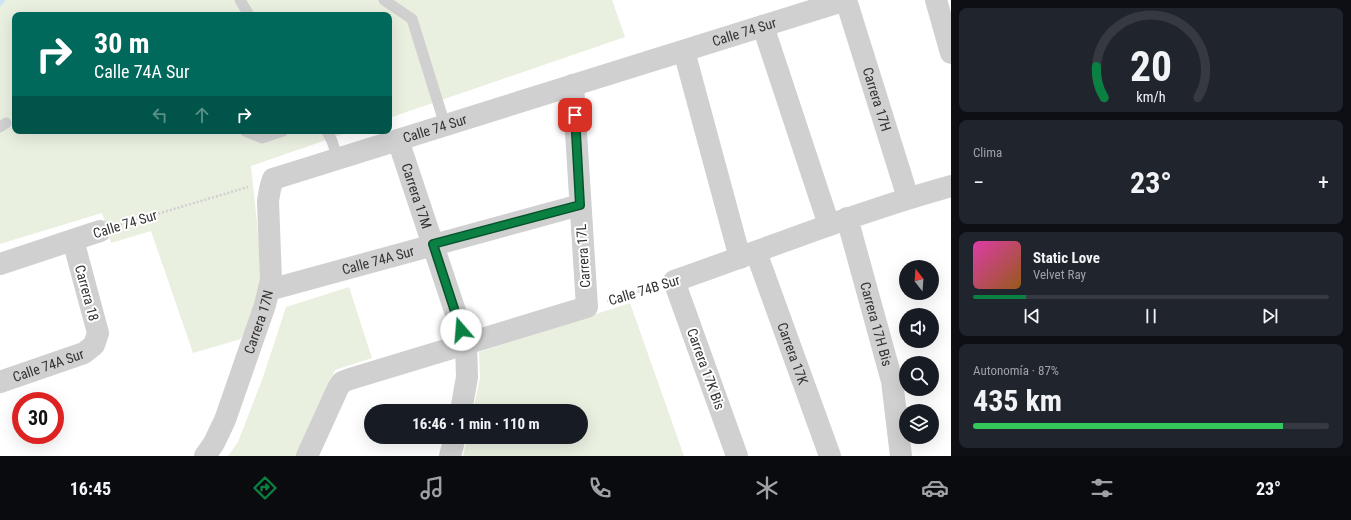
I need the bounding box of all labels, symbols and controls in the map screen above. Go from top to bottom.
street label: Calle 74 Sur [710,14,778,49]
text: 30 m [94,27,150,60]
icon: right [28,28,80,80]
text: 20 [1130,42,1172,91]
text: Calle 74A Sur [94,61,189,82]
street label: Carrera 17H [860,65,895,133]
text: km/h [1136,89,1166,105]
pin [558,98,592,132]
icon: left [149,104,171,126]
icon: ahead [191,104,213,126]
icon: right [233,104,255,126]
icon: arrive [564,104,586,126]
street label: Calle 74 Sur [401,111,469,146]
text: Clima [973,145,1002,160]
street label: Carrera 17M [398,161,435,231]
text: 23° [1130,165,1172,200]
text: − [973,170,984,195]
text: + [1318,170,1329,195]
street label: Calle 74 Sur [91,207,159,241]
street label: Carrera 17L [573,223,593,288]
street label: Calle 74A Sur [340,243,416,278]
text: Static Love [1033,249,1100,267]
north arrow [899,260,939,300]
map controls [899,260,939,444]
street label: Carrera 18 [72,263,102,323]
text: Velvet Ray [1033,267,1086,282]
street label: Calle 74B Sur [606,272,682,308]
street label: Carrera 17H Bis [857,280,896,368]
street label: Carrera 17N [241,289,276,356]
icon: previous [1021,305,1043,327]
icon: pause [1140,305,1162,327]
icon: next [1259,305,1281,327]
button: sound [899,308,939,348]
position arrow [440,309,482,351]
street label: Carrera 17K [774,320,812,387]
street label: Carrera 17K Bis [684,326,728,412]
street label: Calle 74A Sur [10,346,86,385]
button: search [899,356,939,396]
text: Autonomía · 87% [973,363,1059,378]
text: 435 km [973,383,1062,418]
speed limit sign: 30 [12,392,64,444]
button: layers [899,404,939,444]
text: 16:46 · 1 min · 110 m [412,415,540,433]
icon: directions [251,474,279,502]
icon: music [418,474,446,502]
icon: phone [586,474,614,502]
icon: climate [753,474,781,502]
icon: car [921,474,949,502]
icon: filters [1088,474,1116,502]
text: 16:45 [70,478,111,499]
text: 23° [1256,478,1281,499]

